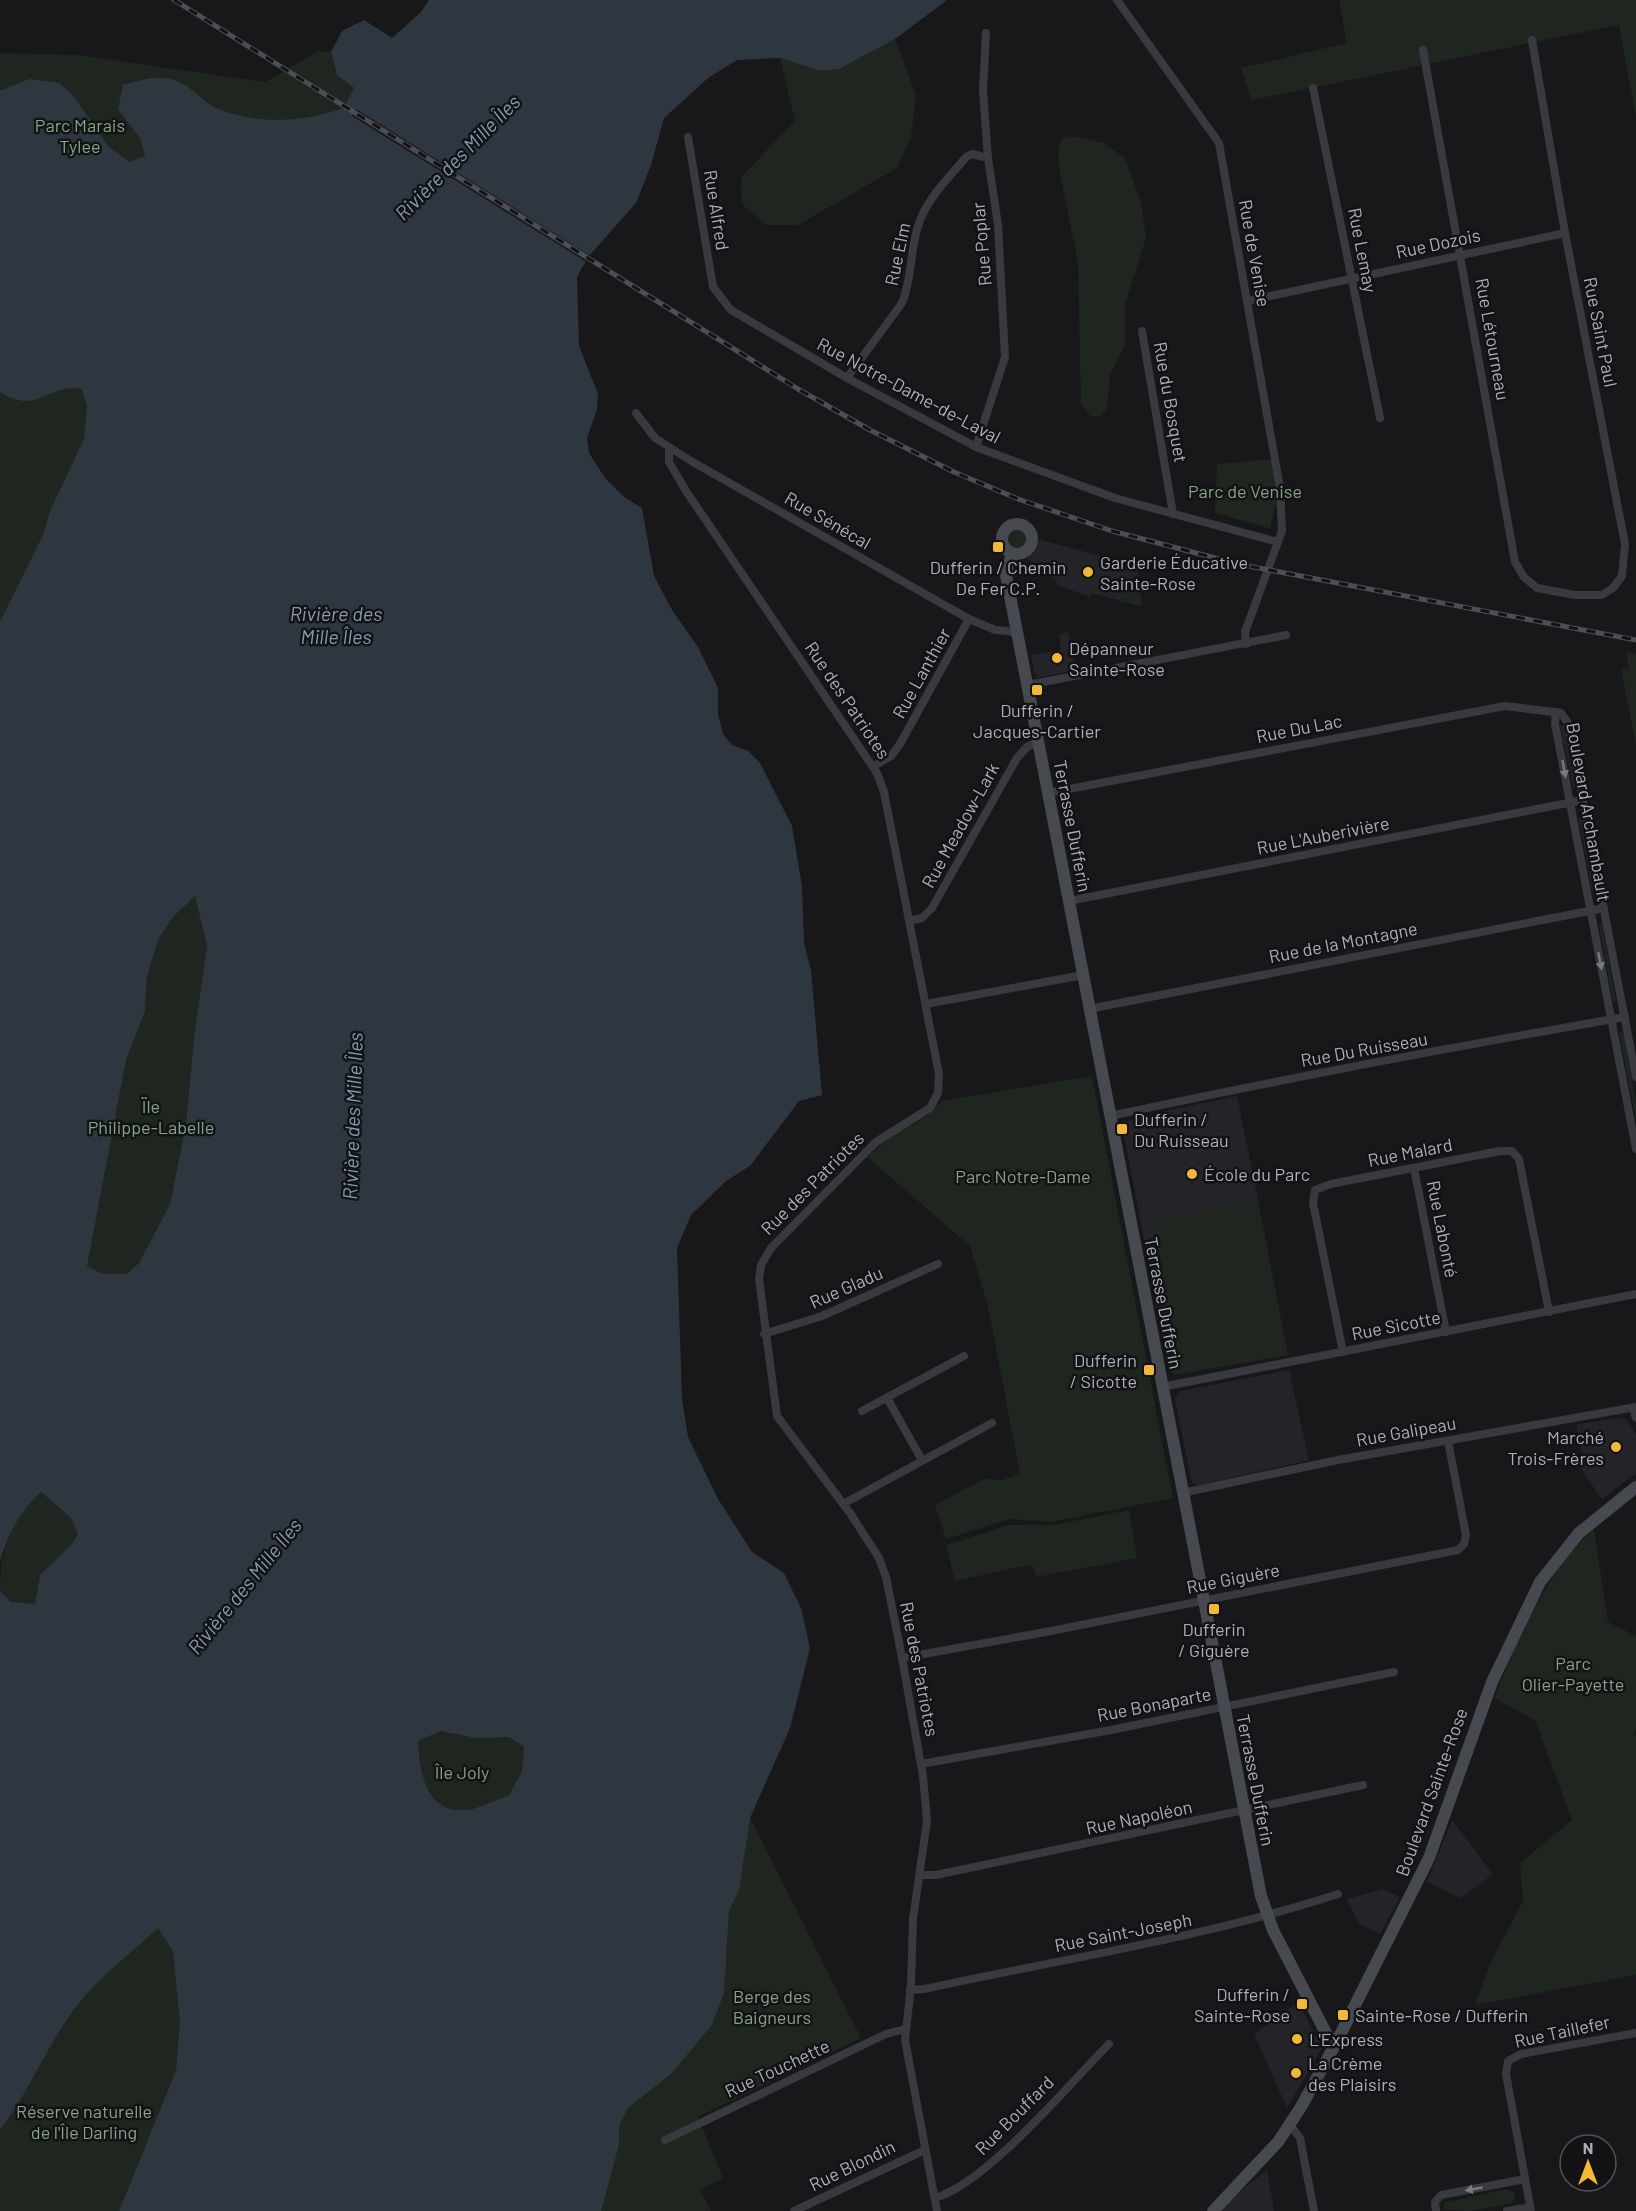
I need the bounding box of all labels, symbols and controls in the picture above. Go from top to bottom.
water label: Rivière des Mille Îles [389,89,525,225]
park label: Parc Marais Tylee [35,114,125,157]
street label: Rue Alfred [700,168,734,252]
street label: Rue de Venise [1235,198,1275,308]
street label: Rue Poplar [966,201,996,287]
street label: Rue Lemay [1344,206,1382,294]
street label: Rue Elm [880,221,914,287]
street label: Rue Dozois [1394,223,1482,263]
street label: Rue Saint Paul [1580,275,1622,389]
street label: Rue Létourneau [1471,276,1515,402]
street label: Rue Notre-Dame-de-Laval [814,332,1004,448]
street label: Rue du Bosquet [1150,340,1192,464]
park label: Parc de Venise [1188,480,1302,502]
street label: Rue Sénécal [781,487,875,553]
marker: Dufferin / Chemin De Fer C.P. [991,540,1005,554]
place label: Garderie Éducative Sainte-Rose [1100,551,1248,594]
place label: Dufferin / Chemin De Fer C.P. [930,556,1066,599]
marker: Garderie Éducative Sainte-Rose [1081,565,1095,579]
water label: Rivière des Mille Îles [290,601,382,648]
street label: Rue Lanthier [887,624,955,722]
street label: Rue des Patriotes [801,637,895,763]
place label: Dépanneur Sainte-Rose [1069,637,1165,680]
marker: Dépanneur Sainte-Rose [1050,651,1064,665]
marker: Dufferin / Jacques-Cartier [1030,683,1044,697]
place label: Dufferin / Jacques-Cartier [973,699,1101,742]
street label: Rue Du Lac [1254,709,1344,747]
street label: Boulevard Archambault [1562,721,1616,903]
street label: Terrasse Dufferin [1049,758,1097,894]
street label: Rue Meadow-Lark [917,759,1003,891]
one-way arrow [1560,760,1569,779]
street label: Rue L'Auberivière [1255,811,1391,859]
street label: Rue de la Montagne [1267,917,1419,967]
one-way arrow [1596,951,1605,970]
street label: Rue Du Ruisseau [1299,1027,1429,1071]
water label: Rivière des Mille Îles [337,1032,367,1200]
park label: Ïle Philippe-Labelle [88,1095,214,1138]
place label: Dufferin / Du Ruisseau [1134,1108,1229,1151]
marker: Dufferin / Du Ruisseau [1115,1122,1129,1136]
street label: Rue des Patriotes [756,1127,868,1239]
street label: Rue Malard [1366,1133,1454,1171]
place label: École du Parc [1204,1163,1310,1185]
park label: Parc Notre-Dame [955,1165,1091,1187]
marker: École du Parc [1185,1167,1199,1181]
street label: Rue Labonté [1423,1179,1463,1279]
street label: Terrasse Dufferin [1140,1235,1188,1371]
street label: Rue Gladu [806,1261,886,1313]
street label: Rue Sicotte [1350,1306,1442,1344]
place label: Dufferin / Sicotte [1070,1349,1137,1392]
marker: Dufferin / Sicotte [1142,1363,1156,1377]
street label: Rue Galipeau [1354,1411,1458,1451]
place label: Marché Trois-Frères [1507,1426,1604,1469]
marker: Marché Trois-Frères [1609,1440,1623,1454]
water label: Rivière des Mille Îles [182,1513,306,1659]
street label: Rue Giguère [1185,1558,1281,1598]
street label: Rue des Patriotes [896,1600,944,1738]
marker: Dufferin / Giguère [1207,1602,1221,1616]
place label: Dufferin / Giguère [1178,1618,1250,1661]
park label: Parc Olier-Payette [1522,1652,1624,1695]
street label: Rue Bonaparte [1095,1682,1213,1726]
street label: Boulevard Sainte-Rose [1390,1705,1472,1879]
street label: Terrasse Dufferin [1232,1712,1280,1848]
park label: Île Joly [435,1761,489,1783]
street label: Rue Napoléon [1084,1795,1194,1839]
street label: Rue Saint-Joseph [1053,1908,1193,1956]
place label: Dufferin / Sainte-Rose [1194,1983,1290,2026]
park label: Berge des Baigneurs [733,1985,811,2028]
marker: Dufferin / Sainte-Rose [1295,1997,1309,2011]
place label: Sainte-Rose / Dufferin [1355,2004,1528,2026]
marker: Sainte-Rose / Dufferin [1336,2008,1350,2022]
street label: Rue Taillefer [1512,2010,1612,2052]
place label: L'Express [1309,2028,1383,2050]
marker: L'Express [1290,2032,1304,2046]
street label: Rue Touchette [721,2034,833,2102]
place label: La Crème des Plaisirs [1308,2052,1397,2095]
marker: La Crème des Plaisirs [1289,2066,1303,2080]
street label: Rue Bouffard [970,2071,1058,2159]
park label: Réserve naturelle de l'Île Darling [16,2100,152,2143]
north arrow [1558,2133,1618,2193]
street label: Rue Blondin [805,2135,899,2195]
text: N [1583,2138,1593,2157]
one-way arrow [1464,2185,1483,2194]

